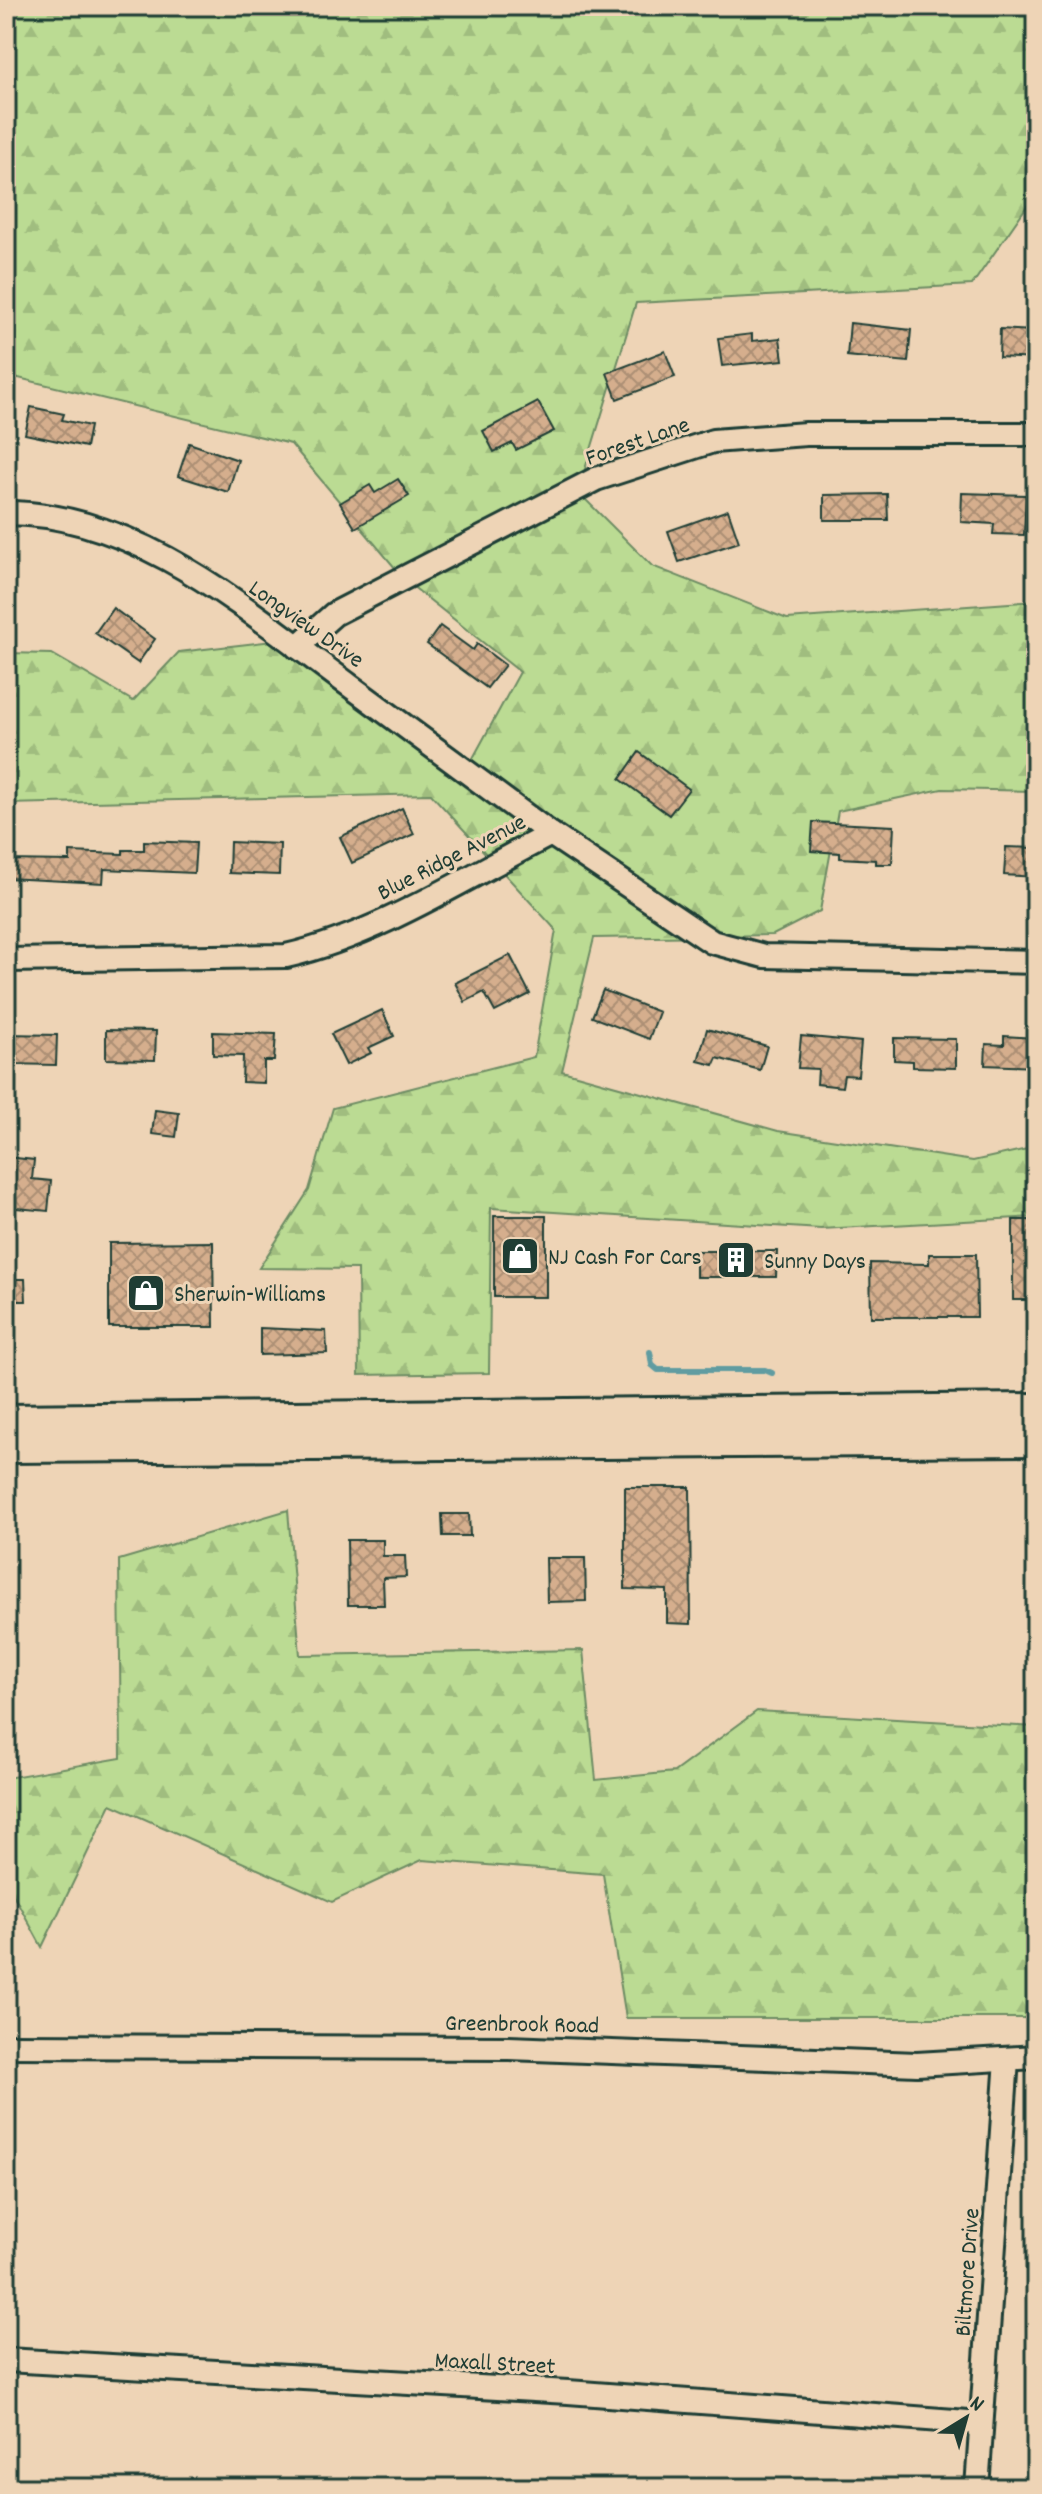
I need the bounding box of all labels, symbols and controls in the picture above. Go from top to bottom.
street label: Forest Lane [581,409,695,476]
street label: Longview Drive [241,573,370,678]
street label: Blue Ridge Avenue [372,807,533,911]
shop icon: NJ Cash For Cars [499,1235,541,1277]
building icon: Sunny Days [715,1239,757,1281]
place label: NJ Cash For Cars [548,1242,702,1276]
place label: Sunny Days [764,1246,866,1280]
shop icon: Sherwin-Williams [125,1272,167,1314]
place label: Sherwin-Williams [174,1279,326,1313]
street label: Greenbrook Road [445,2008,599,2044]
street label: Biltmore Drive [948,2207,990,2338]
street label: Maxall Street [434,2345,556,2385]
north arrow [926,2378,1006,2458]
text: N [962,2389,990,2421]

